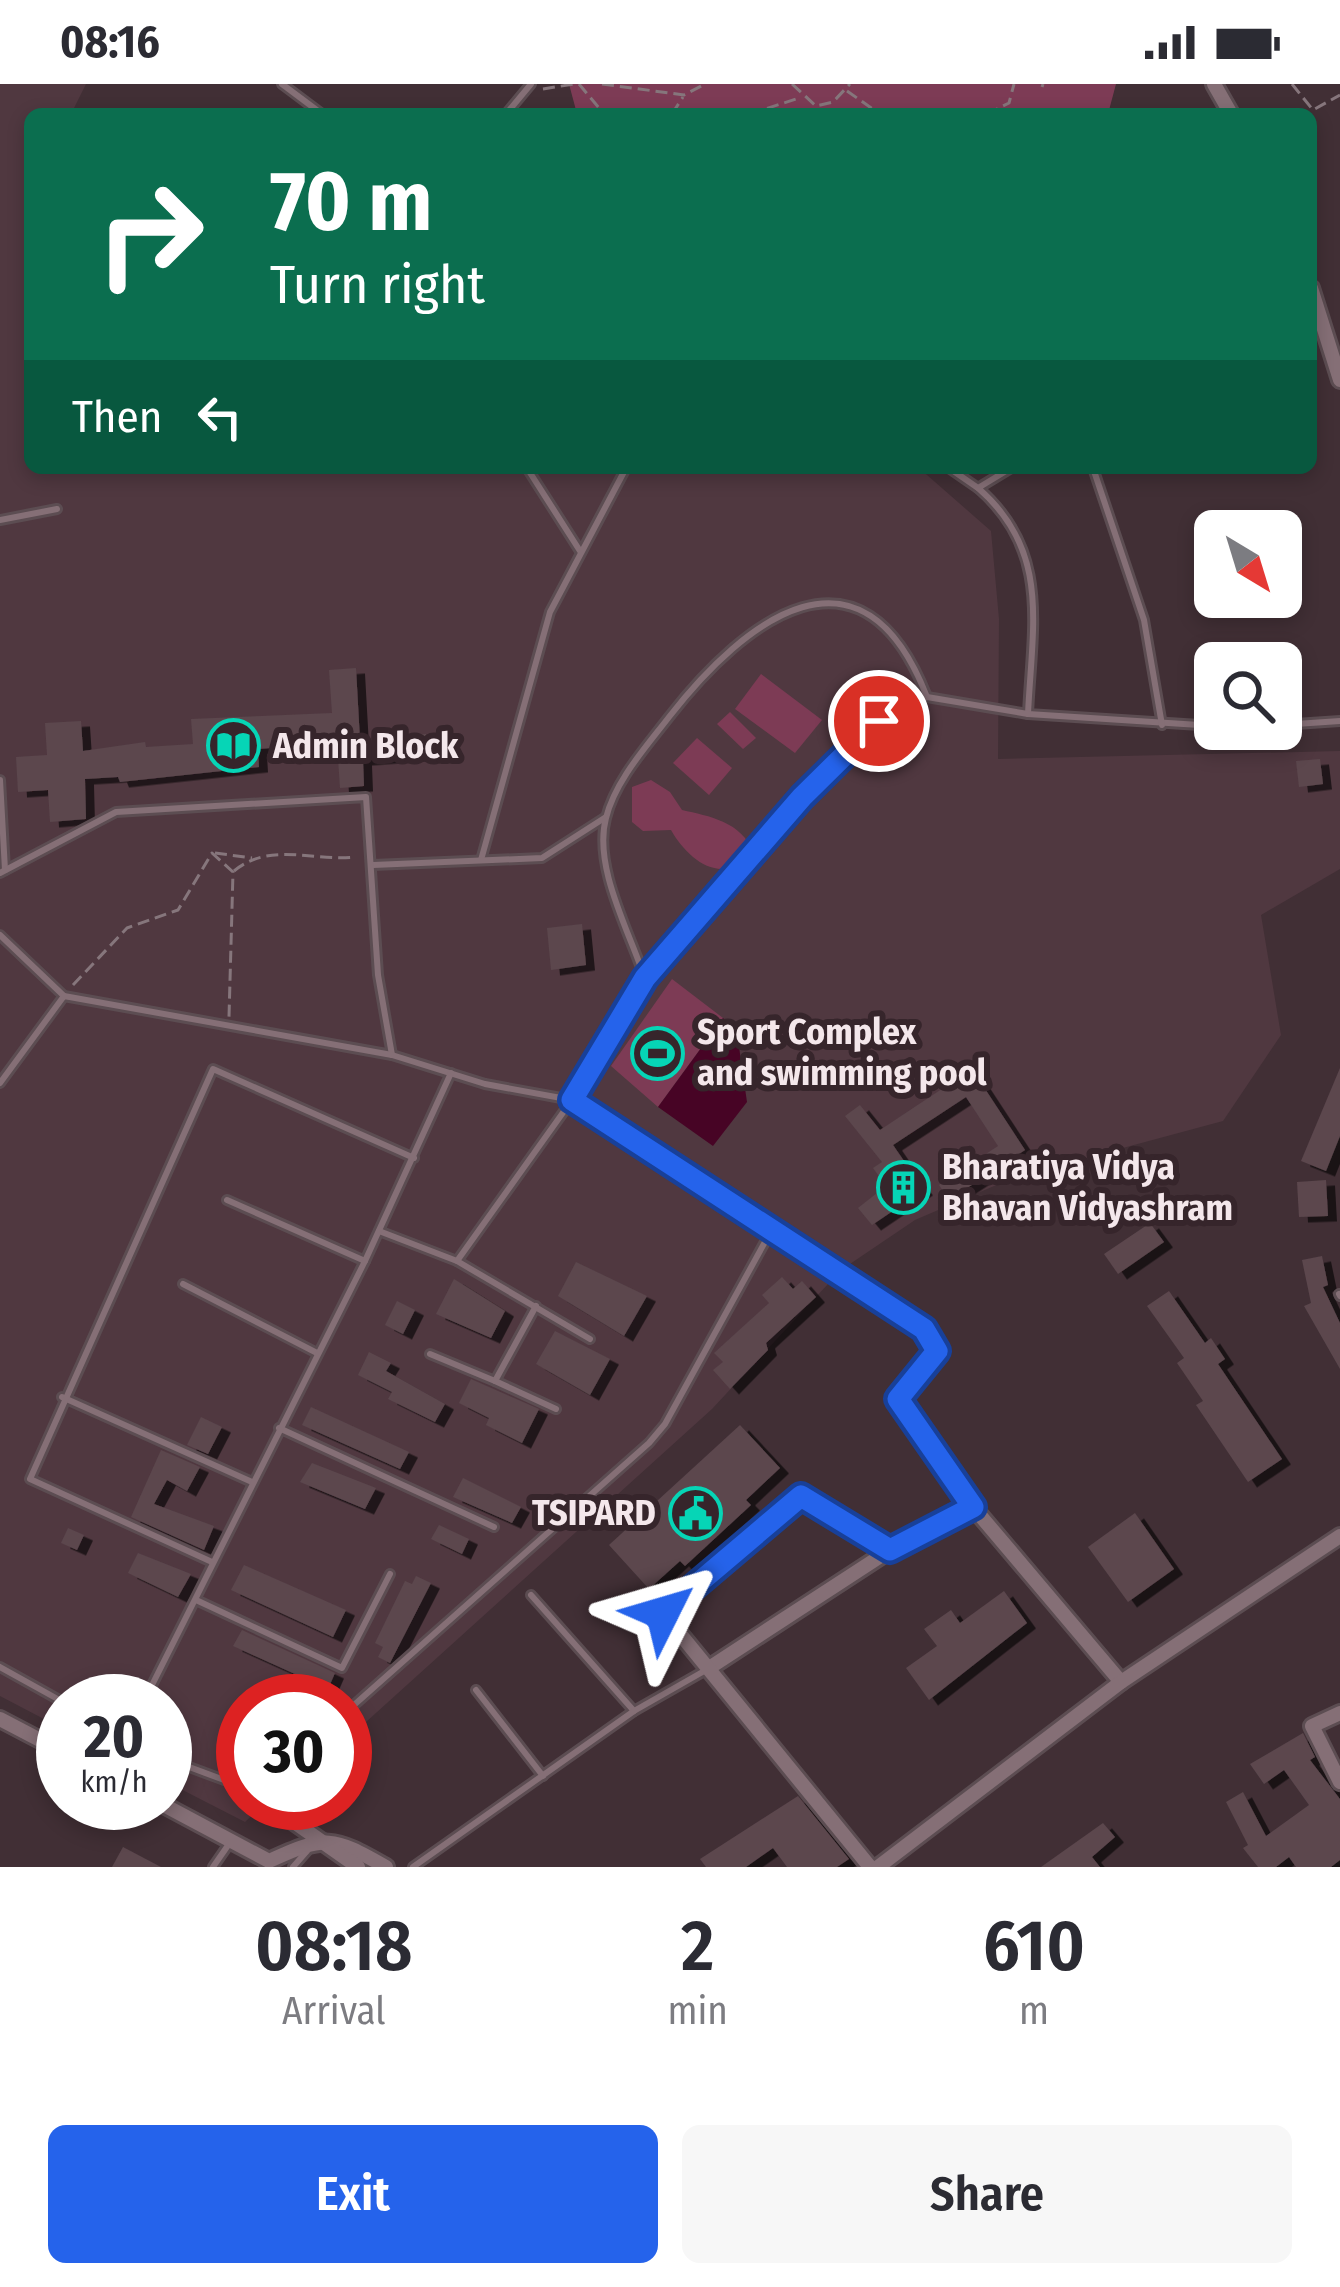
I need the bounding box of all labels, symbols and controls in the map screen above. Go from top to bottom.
text: 08:16 [60,15,160,69]
text: 70 m [270,151,432,252]
icon: right [72,156,228,312]
text: Turn right [270,253,485,317]
icon: left [187,384,253,450]
text: Then [72,390,163,444]
north arrow [1194,510,1302,618]
map controls [1194,510,1302,750]
button: search [1194,642,1302,750]
pin [828,670,930,772]
icon: arrive [846,688,912,754]
library icon: Admin Block [206,718,262,774]
place label: Admin Block [272,724,459,768]
place label: Sport Complex and swimming pool [697,1010,987,1095]
sports icon: Sport Complex and swimming pool [630,1025,686,1081]
place label: Bharatiya Vidya Bhavan Vidyashram [942,1145,1233,1230]
building icon: Bharatiya Vidya Bhavan Vidyashram [875,1160,931,1216]
public building icon: TSIPARD [667,1485,723,1541]
place label: TSIPARD [532,1491,656,1535]
position arrow [600,1550,726,1676]
speed limit sign: 30 [216,1674,372,1830]
text: 20 [84,1701,144,1773]
text: km/h [81,1764,147,1800]
text: 08:18 [255,1903,413,1989]
text: 2 [681,1903,714,1989]
text: 610 [983,1903,1085,1989]
text: Arrival [282,1988,385,2034]
text: min [668,1988,728,2034]
text: m [1019,1988,1049,2034]
button: Exit [48,2125,658,2263]
button: Share [682,2125,1292,2263]

